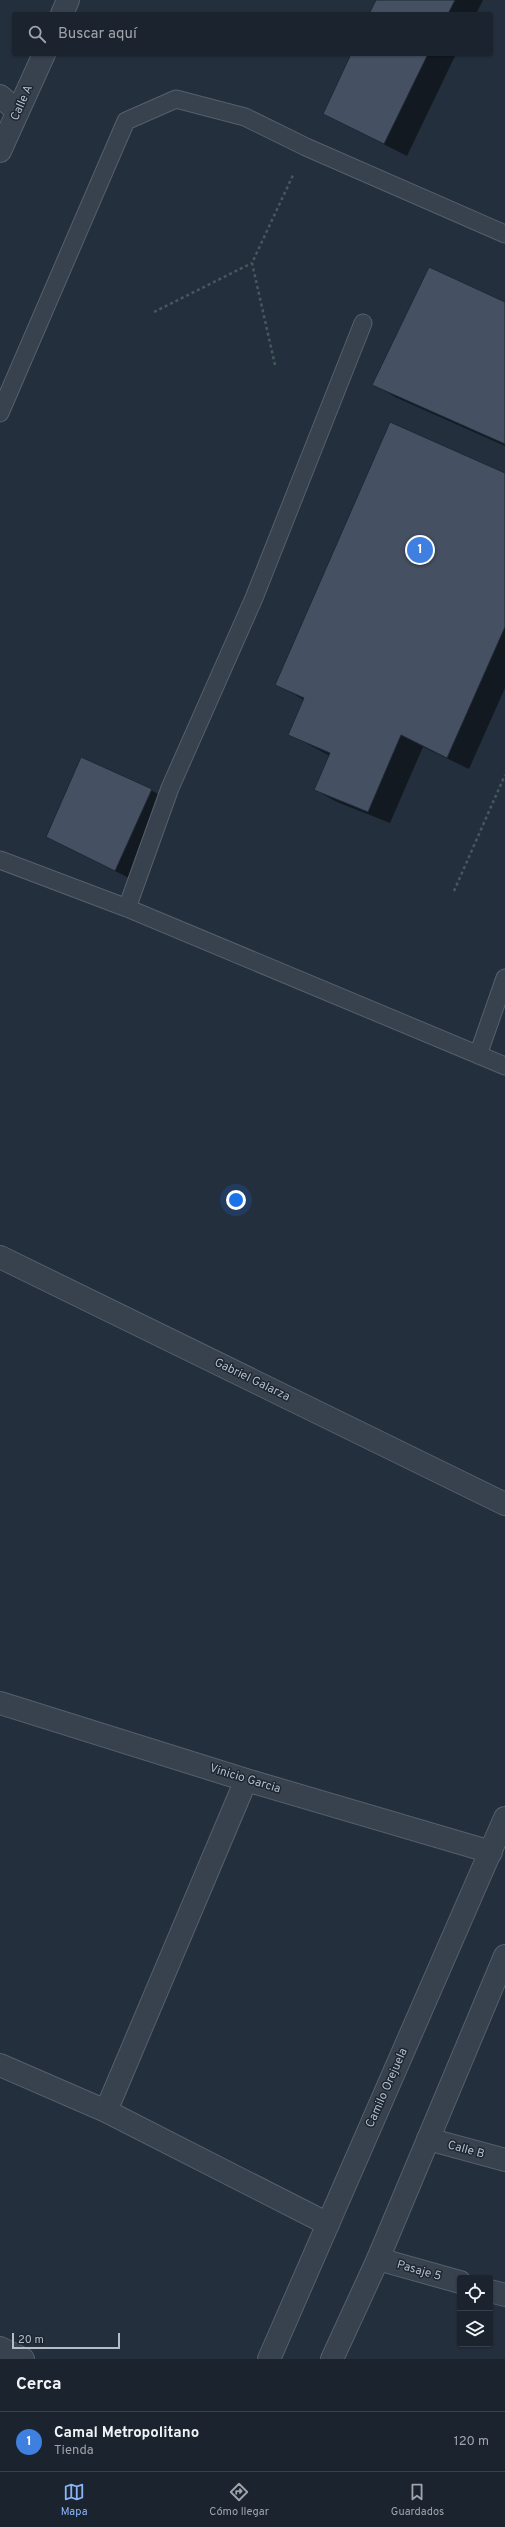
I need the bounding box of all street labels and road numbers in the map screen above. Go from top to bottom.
street label: Calle A [7,83,37,123]
street label: Gabriel Galarza [211,1355,293,1405]
street label: Vinicio Garcia [207,1761,283,1797]
street label: Camilo Orejuela [362,2046,412,2130]
street label: Calle B [446,2137,486,2163]
street label: Pasaje 5 [395,2257,443,2285]

